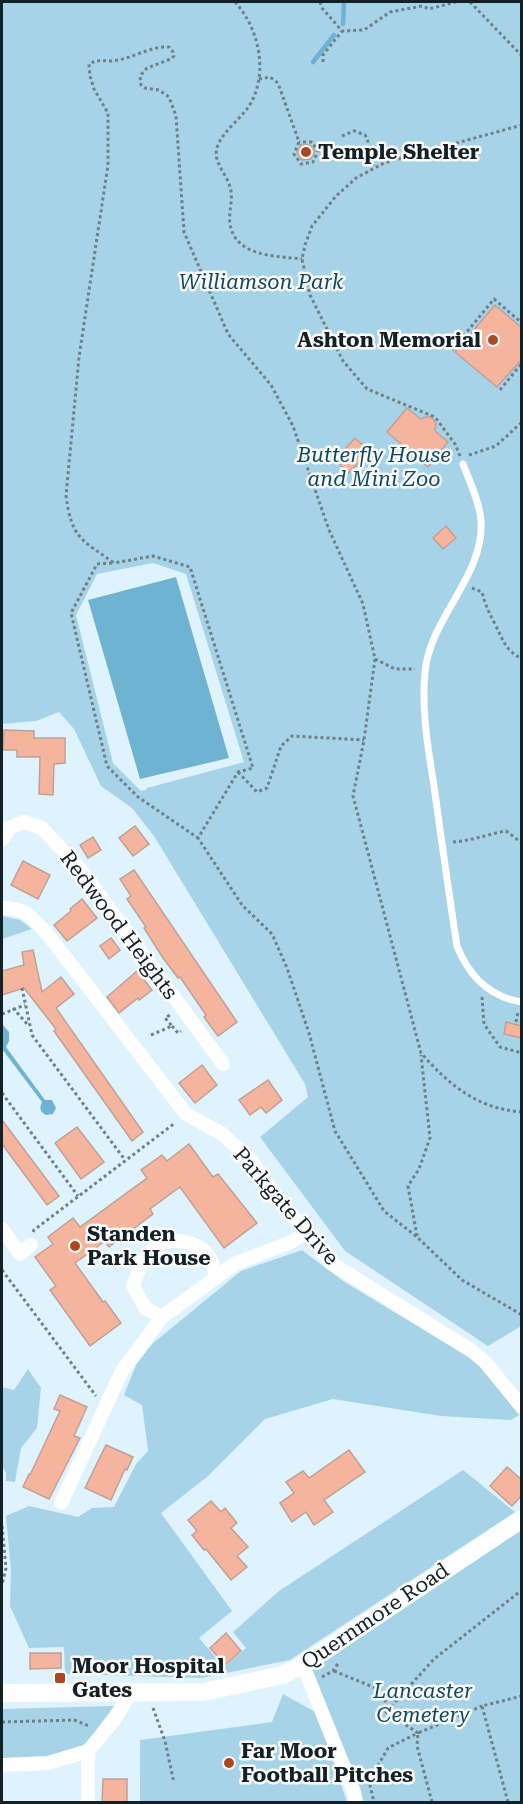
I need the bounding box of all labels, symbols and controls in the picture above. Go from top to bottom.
place label: Temple Shelter [318,140,480,164]
marker: Temple Shelter [299,145,313,159]
park label: Williamson Park [179,270,344,294]
place label: Ashton Memorial [297,328,481,352]
marker: Ashton Memorial [486,333,500,347]
park label: Butterfly House and Mini Zoo [296,443,451,491]
street label: Redwood Heights [55,846,183,1004]
street label: Parkgate Drive [228,1142,344,1270]
place label: Standen Park House [87,1222,210,1270]
marker: Standen Park House [68,1239,82,1253]
street label: Quernmore Road [297,1558,454,1674]
place label: Moor Hospital Gates [72,1654,225,1702]
marker: Moor Hospital Gates [53,1671,67,1685]
park label: Lancaster Cemetery [372,1679,473,1727]
place label: Far Moor Football Pitches [241,1739,413,1787]
marker: Far Moor Football Pitches [222,1756,236,1770]

